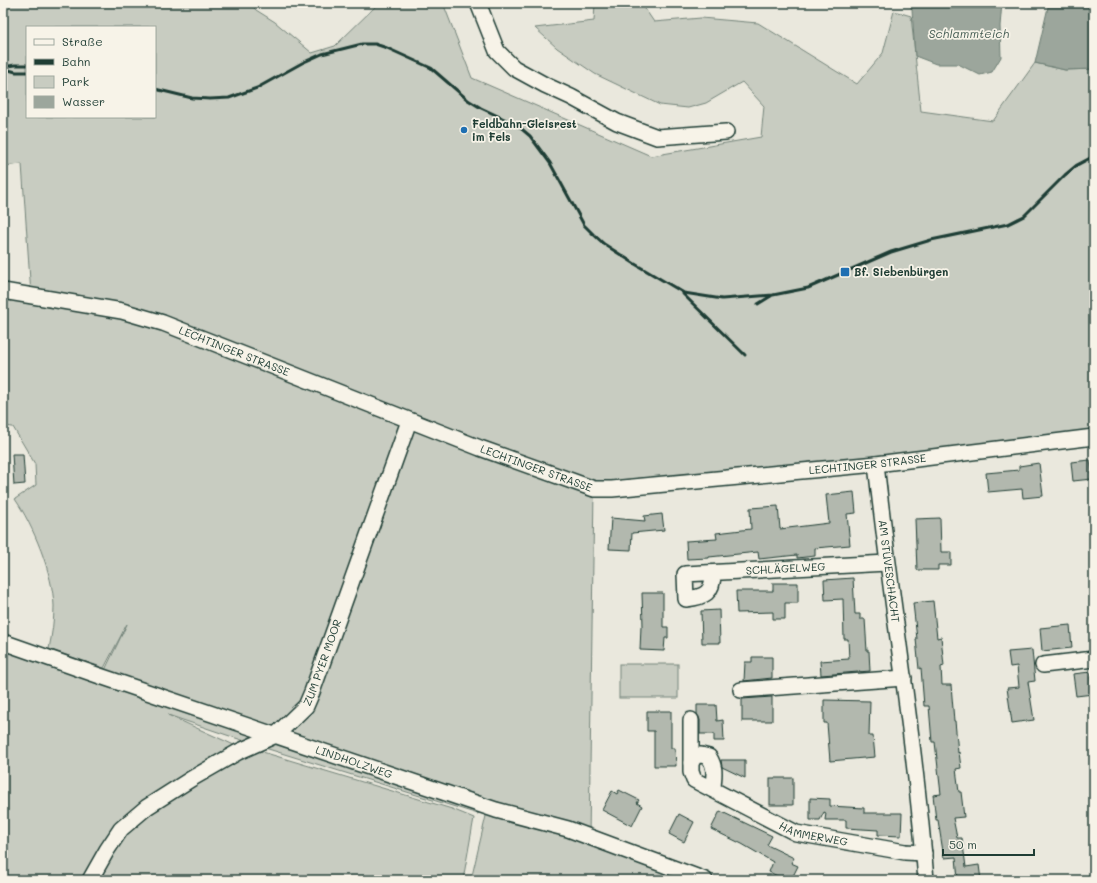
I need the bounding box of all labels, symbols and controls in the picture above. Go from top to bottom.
water label: Schlammteich [929,25,1009,41]
legend [26,26,156,118]
text: Straße [62,33,103,49]
text: Bahn [62,53,90,69]
text: Park [62,73,89,89]
text: Wasser [62,93,105,109]
place label: Feldbahn-Gleisrest im Fels [472,116,577,144]
marker: Feldbahn-Gleisrest im Fels [459,125,469,135]
place label: Bf. Siebenbürgen [854,264,948,279]
marker: Bf. Siebenbürgen [839,266,851,278]
street label: LECHTINGER STRASSE [177,322,292,379]
street label: LECHTINGER STRASSE [479,441,594,495]
street label: LECHTINGER STRASSE [808,450,927,477]
street label: AM STÜVESCHACHT [876,519,904,624]
street label: SCHLÄGELWEG [745,558,826,578]
street label: ZUM PYER MOOR [299,617,344,708]
street label: LINDHOLZWEG [314,742,395,781]
street label: HAMMERWEG [777,818,849,849]
scale bar [943,831,1034,857]
text: 50 m [949,836,977,852]

